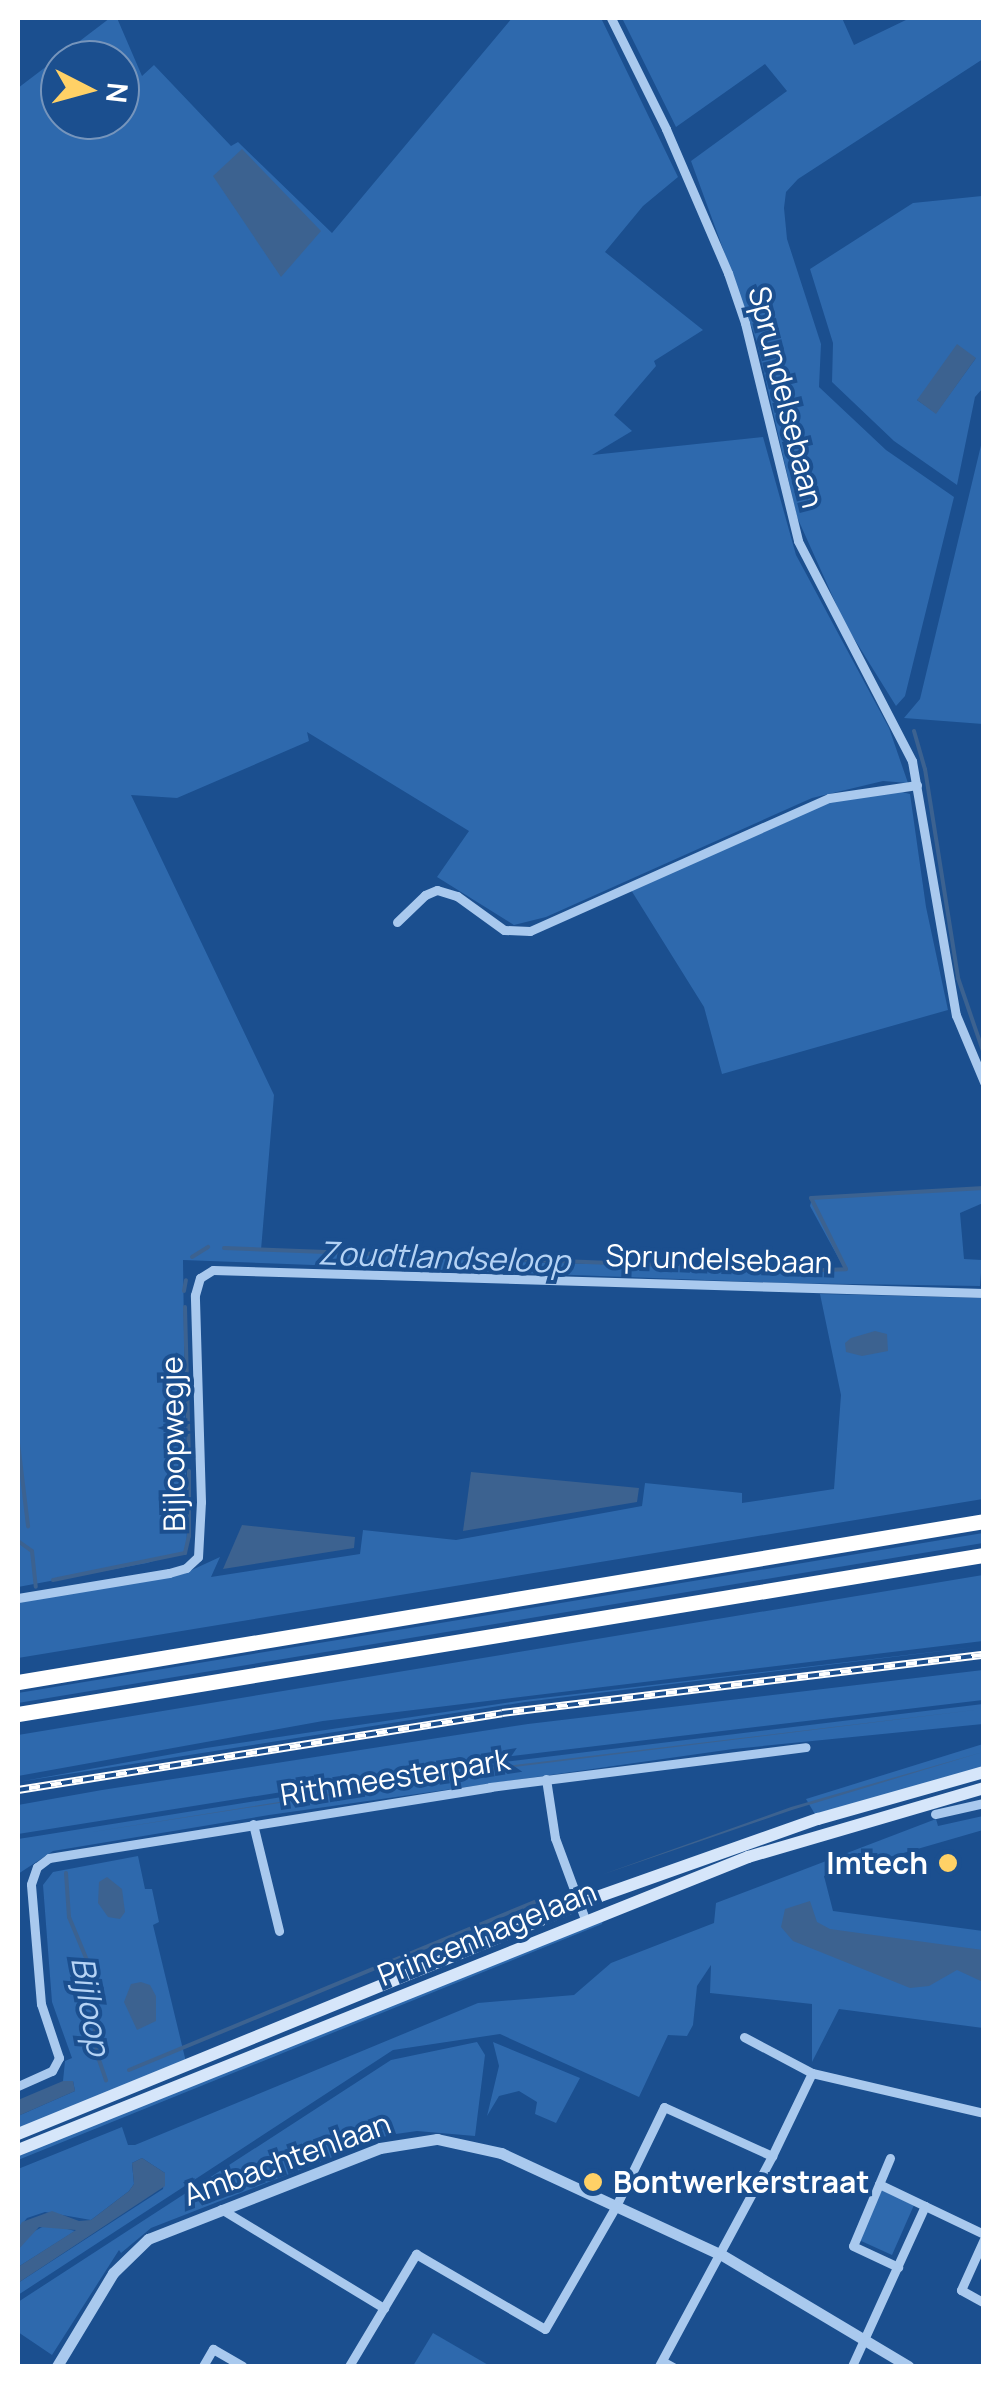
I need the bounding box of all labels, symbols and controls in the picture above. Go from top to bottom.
north arrow [40,40,140,140]
text: N [98,81,138,105]
street label: Sprundelsebaan [741,282,831,512]
water label: Zoudtlandseloop [317,1233,571,1281]
street label: Sprundelsebaan [605,1237,833,1281]
street label: Bijloopwegje [153,1356,193,1532]
street label: Rithmeesterpark [278,1741,512,1813]
place label: Imtech [826,1845,928,1881]
marker: Imtech [937,1852,959,1874]
street label: Princenhagelaan [372,1873,602,1993]
water label: Bijloop [63,1954,119,2058]
street label: Ambachtenlaan [179,2105,395,2213]
place label: Bontwerkerstraat [613,2164,869,2200]
marker: Bontwerkerstraat [582,2171,604,2193]

